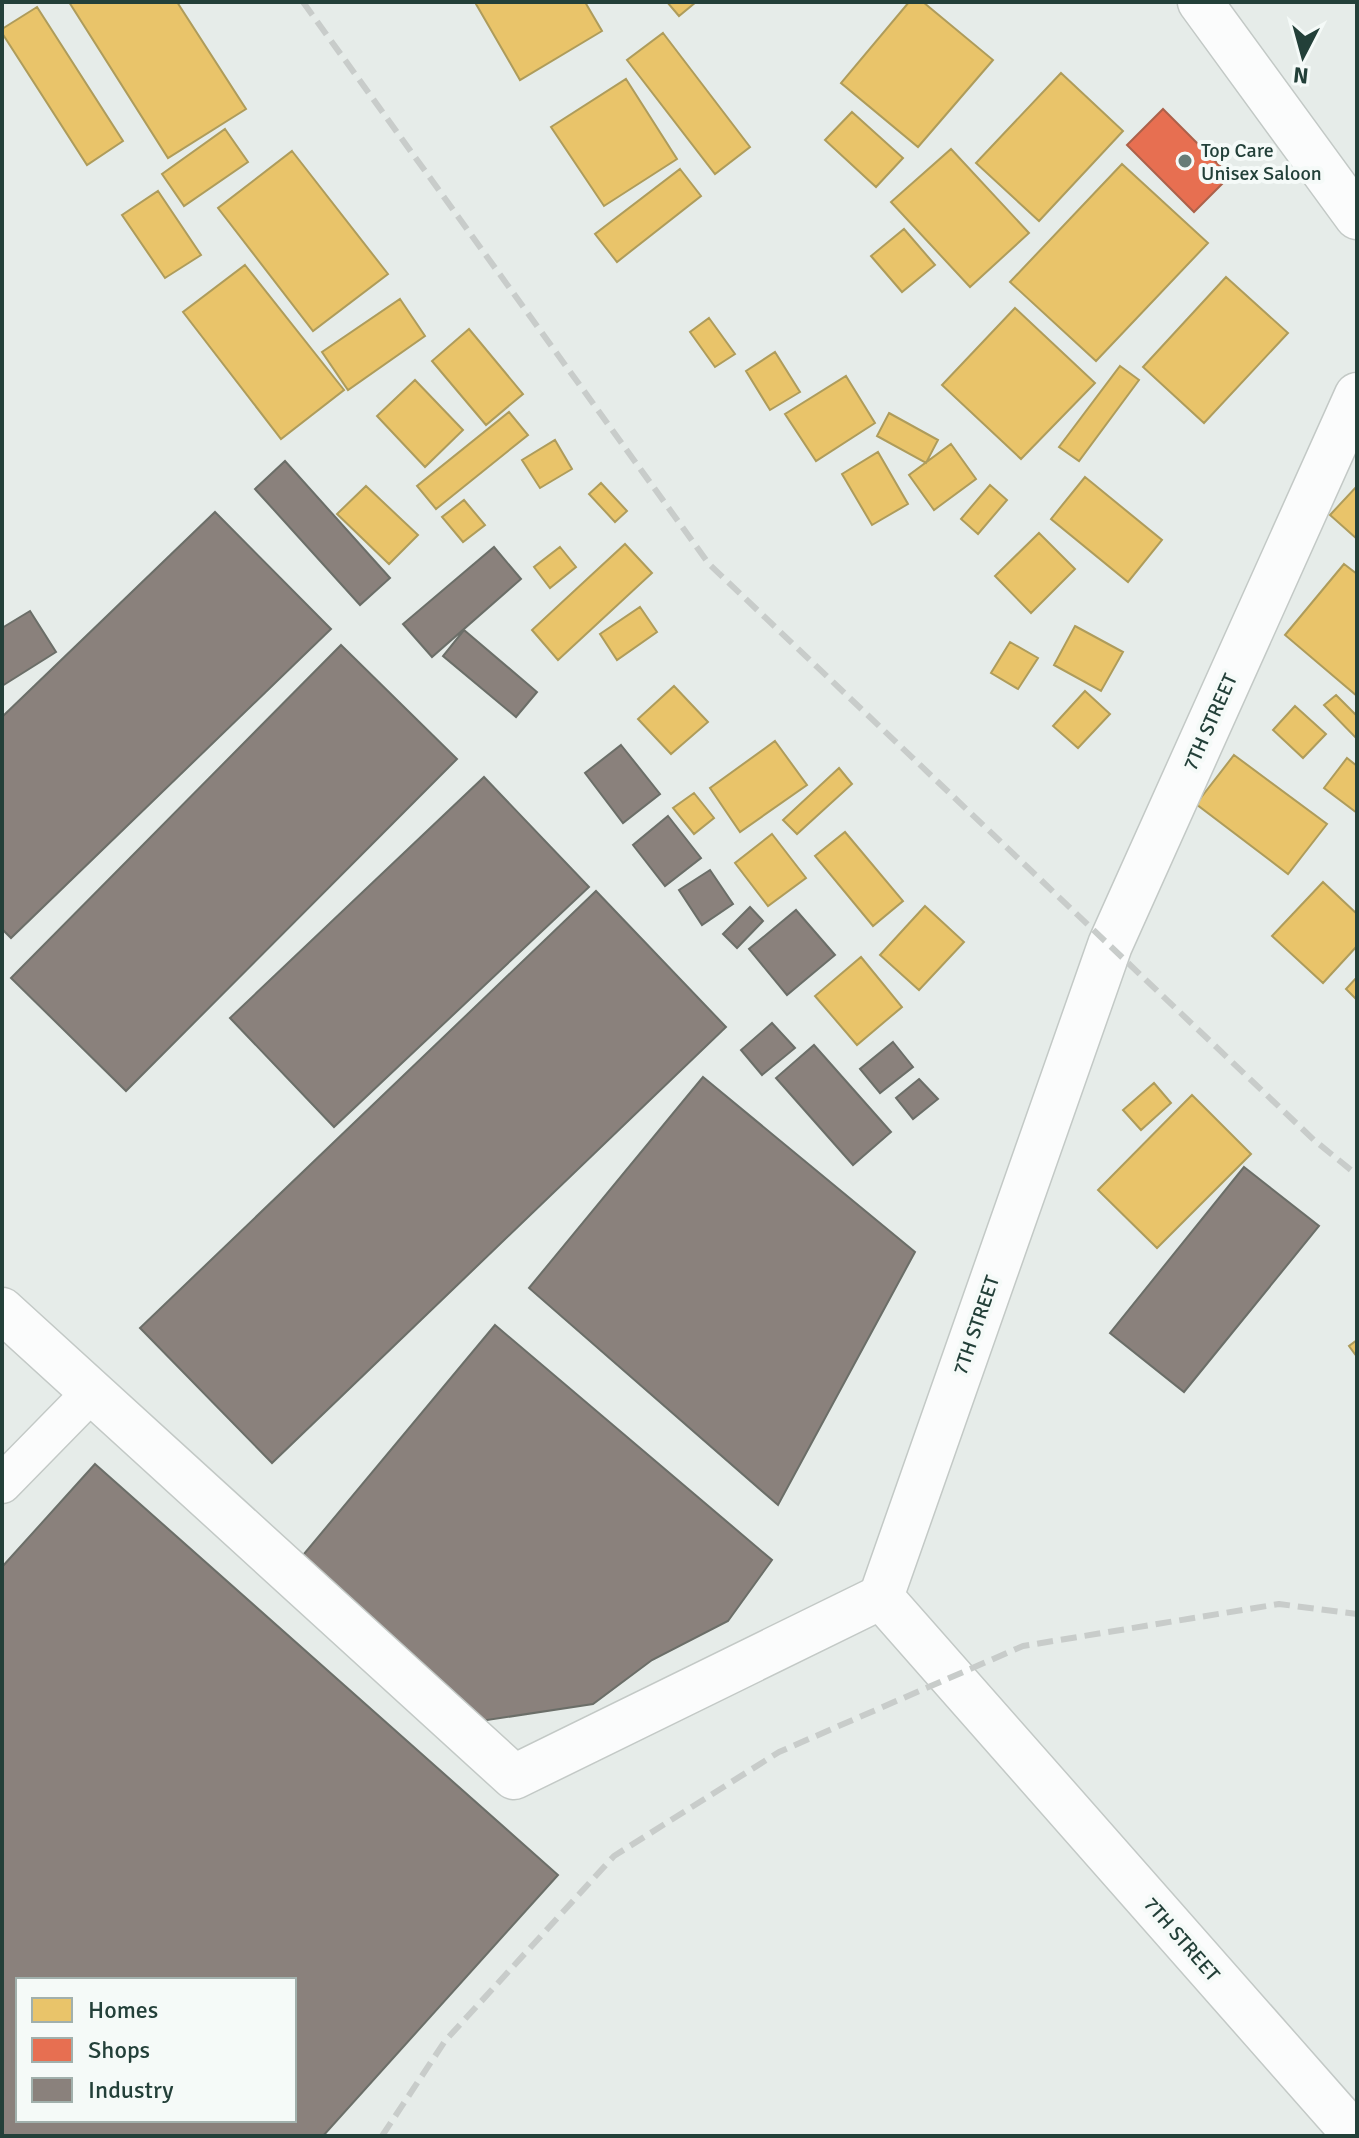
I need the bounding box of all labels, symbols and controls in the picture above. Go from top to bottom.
north arrow [1263,16,1343,96]
text: N [1292,61,1310,90]
place label: Top Care Unisex Saloon [1201,138,1322,186]
marker: Top Care Unisex Saloon [1176,152,1194,170]
street label: 7TH STREET [1178,670,1243,775]
street label: 7TH STREET [948,1272,1005,1378]
street label: 7TH STREET [1138,1892,1225,1987]
legend [16,1978,296,2122]
text: Homes [88,1995,158,2025]
text: Shops [88,2035,150,2065]
text: Industry [88,2075,174,2105]

